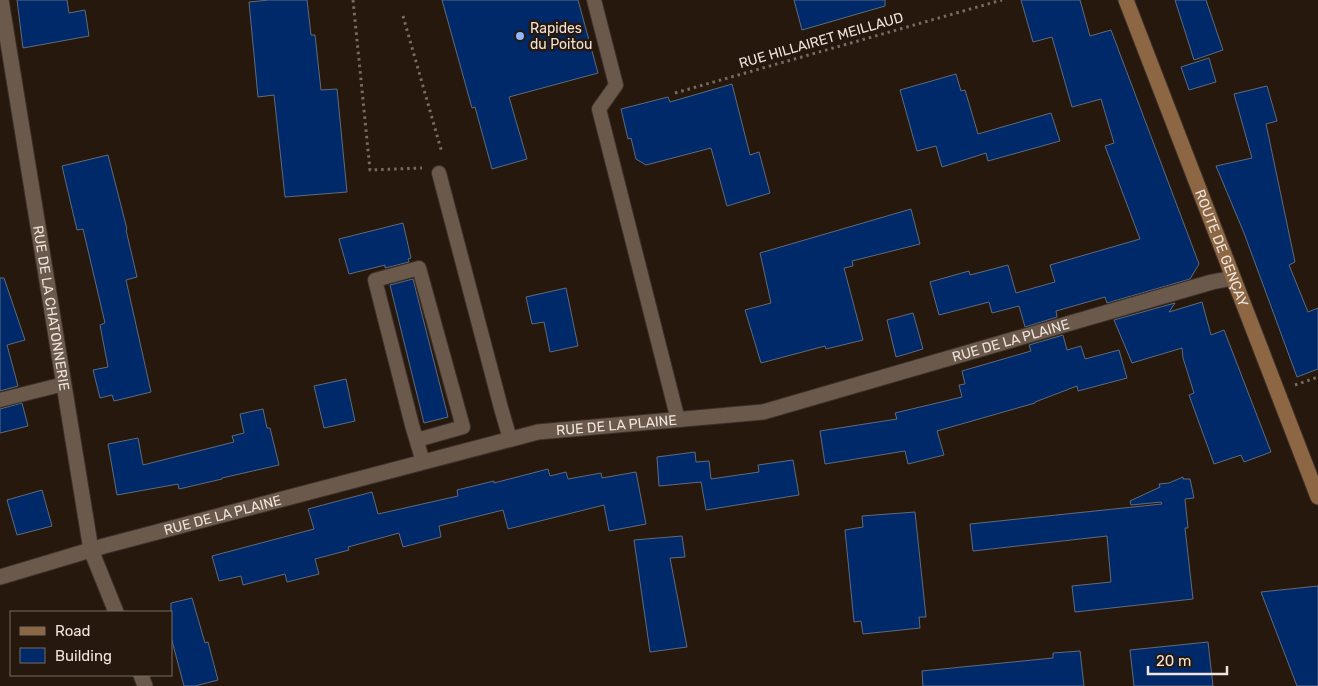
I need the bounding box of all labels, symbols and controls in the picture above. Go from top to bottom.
street label: RUE HILLAIRET MEILLAUD [737,9,905,72]
place label: Rapides du Poitou [530,20,592,53]
marker: Rapides du Poitou [514,30,526,42]
street label: ROUTE DE GENÇAY [1191,187,1252,309]
street label: RUE DE LA CHATONNERIE [29,224,73,392]
street label: RUE DE LA PLAINE [950,316,1071,366]
street label: RUE DE LA PLAINE [555,412,678,439]
street label: RUE DE LA PLAINE [162,492,283,539]
legend [10,611,172,676]
text: Road [55,622,91,640]
scale bar [1148,644,1227,676]
text: Building [55,647,112,665]
text: 20 m [1156,652,1191,670]

